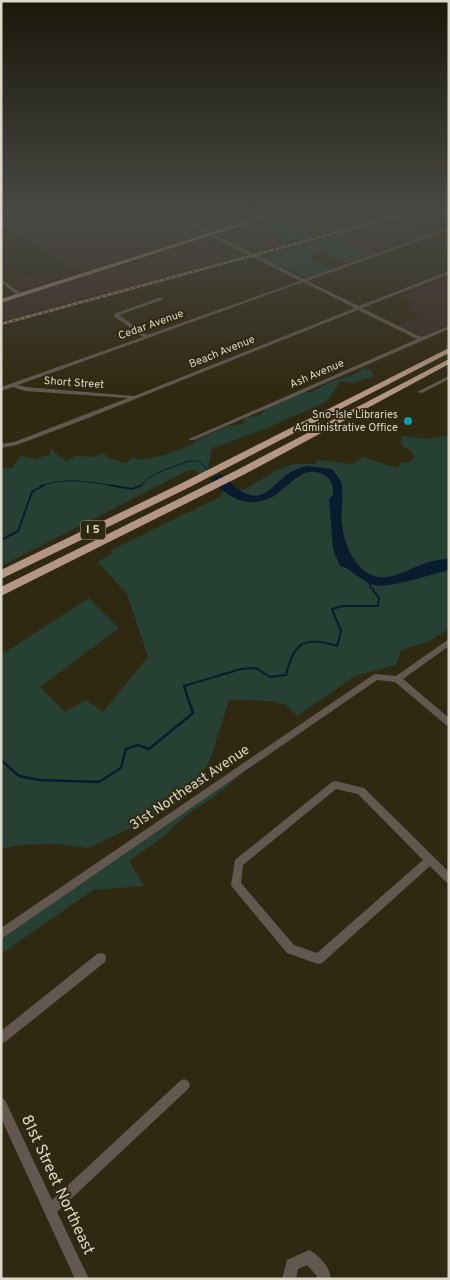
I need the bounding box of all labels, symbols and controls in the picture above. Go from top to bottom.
street label: Cedar Avenue [116,307,186,343]
street label: Beach Avenue [187,332,257,372]
street label: Ash Avenue [288,356,346,392]
street label: Short Street [43,374,105,392]
place label: Sno-Isle Libraries Administrative Office [294,408,398,435]
marker: Sno-Isle Libraries Administrative Office [402,415,414,427]
road number: I 5 [80,520,106,540]
street label: 31st Northeast Avenue [127,742,253,834]
street label: 81st Street Northeast [16,1112,98,1258]

